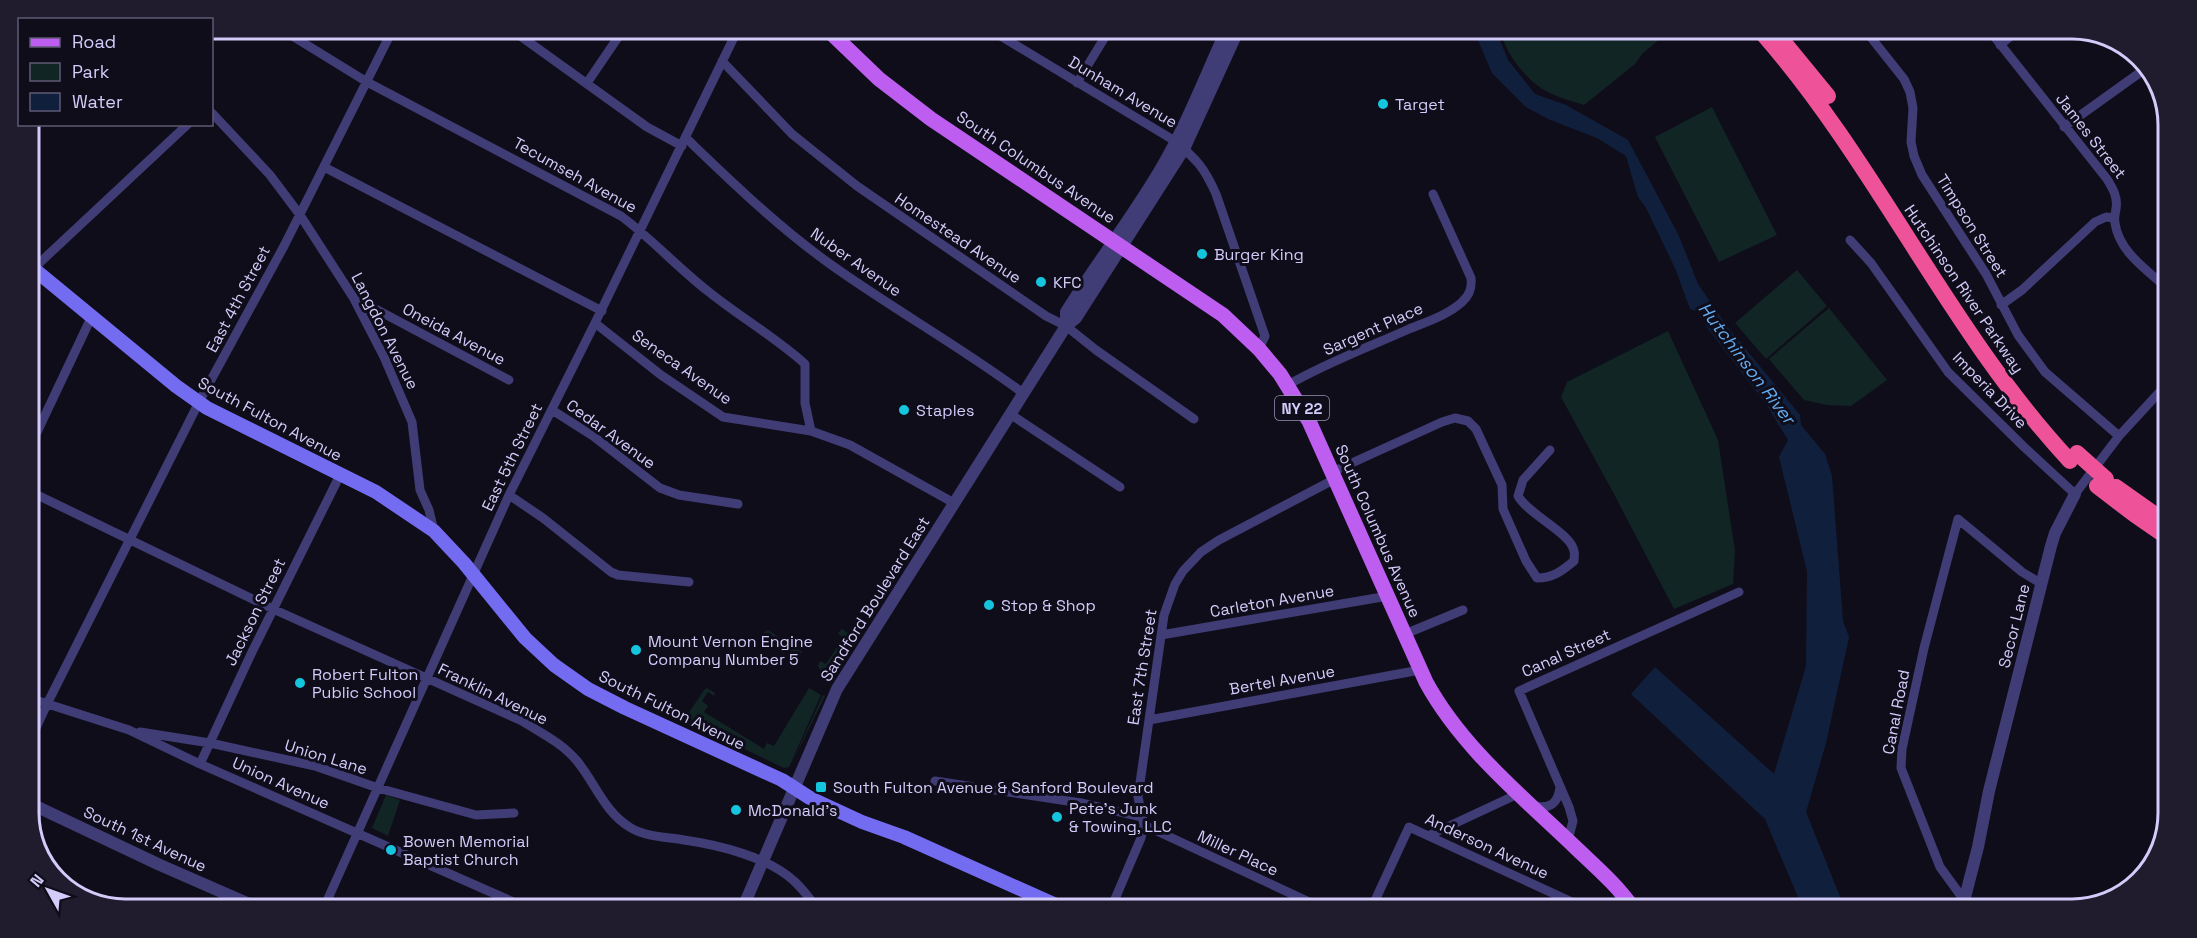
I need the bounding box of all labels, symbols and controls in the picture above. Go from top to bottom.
legend [18,18,213,126]
text: Road [72,30,116,53]
street label: Dunham Avenue [1065,51,1181,133]
text: Park [72,60,110,83]
street label: James Street [2051,89,2131,183]
text: Water [72,90,123,113]
place label: Target [1395,94,1445,115]
marker: Target [1376,97,1390,111]
street label: South Columbus Avenue [952,106,1120,228]
street label: Tecumseh Avenue [509,132,641,218]
street label: Timpson Street [1932,170,2012,282]
street label: Homestead Avenue [891,188,1025,288]
street label: Hutchinson River Parkway [1900,200,2028,378]
street label: Nuber Avenue [806,223,906,301]
street label: East 4th Street [201,242,275,356]
place label: Burger King [1214,244,1304,265]
marker: Burger King [1195,247,1209,261]
street label: Langdon Avenue [346,269,424,393]
place label: KFC [1053,272,1082,293]
marker: KFC [1034,275,1048,289]
water label: Hutchinson River [1694,297,1802,430]
street label: Oneida Avenue [399,298,509,370]
street label: Sargent Place [1320,298,1426,360]
street label: Seneca Avenue [628,325,736,409]
street label: Imperia Drive [1948,347,2032,433]
street label: South Fulton Avenue [194,372,346,466]
street label: Cedar Avenue [562,394,660,474]
road number: NY 22 [1275,396,1329,420]
street label: East 5th Street [477,400,547,514]
place label: Staples [916,400,974,421]
marker: Staples [897,403,911,417]
street label: South Columbus Avenue [1330,441,1426,621]
street label: Sandford Boulevard East [816,513,934,685]
street label: Jackson Street [220,555,290,669]
street label: Carleton Avenue [1208,580,1336,622]
street label: Secor Lane [1993,582,2035,670]
place label: Stop & Shop [1001,595,1096,616]
marker: Stop & Shop [982,598,996,612]
street label: East 7th Street [1122,608,1162,726]
street label: Canal Street [1518,624,1614,682]
place label: Mount Vernon Engine Company Number 5 [648,631,813,670]
marker: Mount Vernon Engine Company Number 5 [629,643,643,657]
street label: Franklin Avenue [434,658,552,730]
street label: Bertel Avenue [1228,660,1336,700]
place label: Robert Fulton Public School [312,664,418,703]
street label: South Fulton Avenue [595,665,749,755]
street label: Canal Road [1878,668,1914,756]
marker: Robert Fulton Public School [293,676,307,690]
street label: Union Lane [282,734,370,780]
street label: Union Avenue [229,752,333,814]
place label: South Fulton Avenue & Sanford Boulevard [833,777,1153,798]
marker: South Fulton Avenue & Sanford Boulevard [814,780,828,794]
place label: Pete's Junk & Towing, LLC [1069,798,1172,837]
place label: McDonald's [748,800,838,821]
street label: South 1st Avenue [80,801,210,877]
marker: McDonald's [729,803,743,817]
street label: Anderson Avenue [1422,808,1552,884]
marker: Pete's Junk & Towing, LLC [1050,810,1064,824]
street label: Miller Place [1194,825,1282,881]
place label: Bowen Memorial Baptist Church [403,831,529,870]
marker: Bowen Memorial Baptist Church [384,843,398,857]
north arrow [18,860,78,920]
text: N [25,870,48,892]

